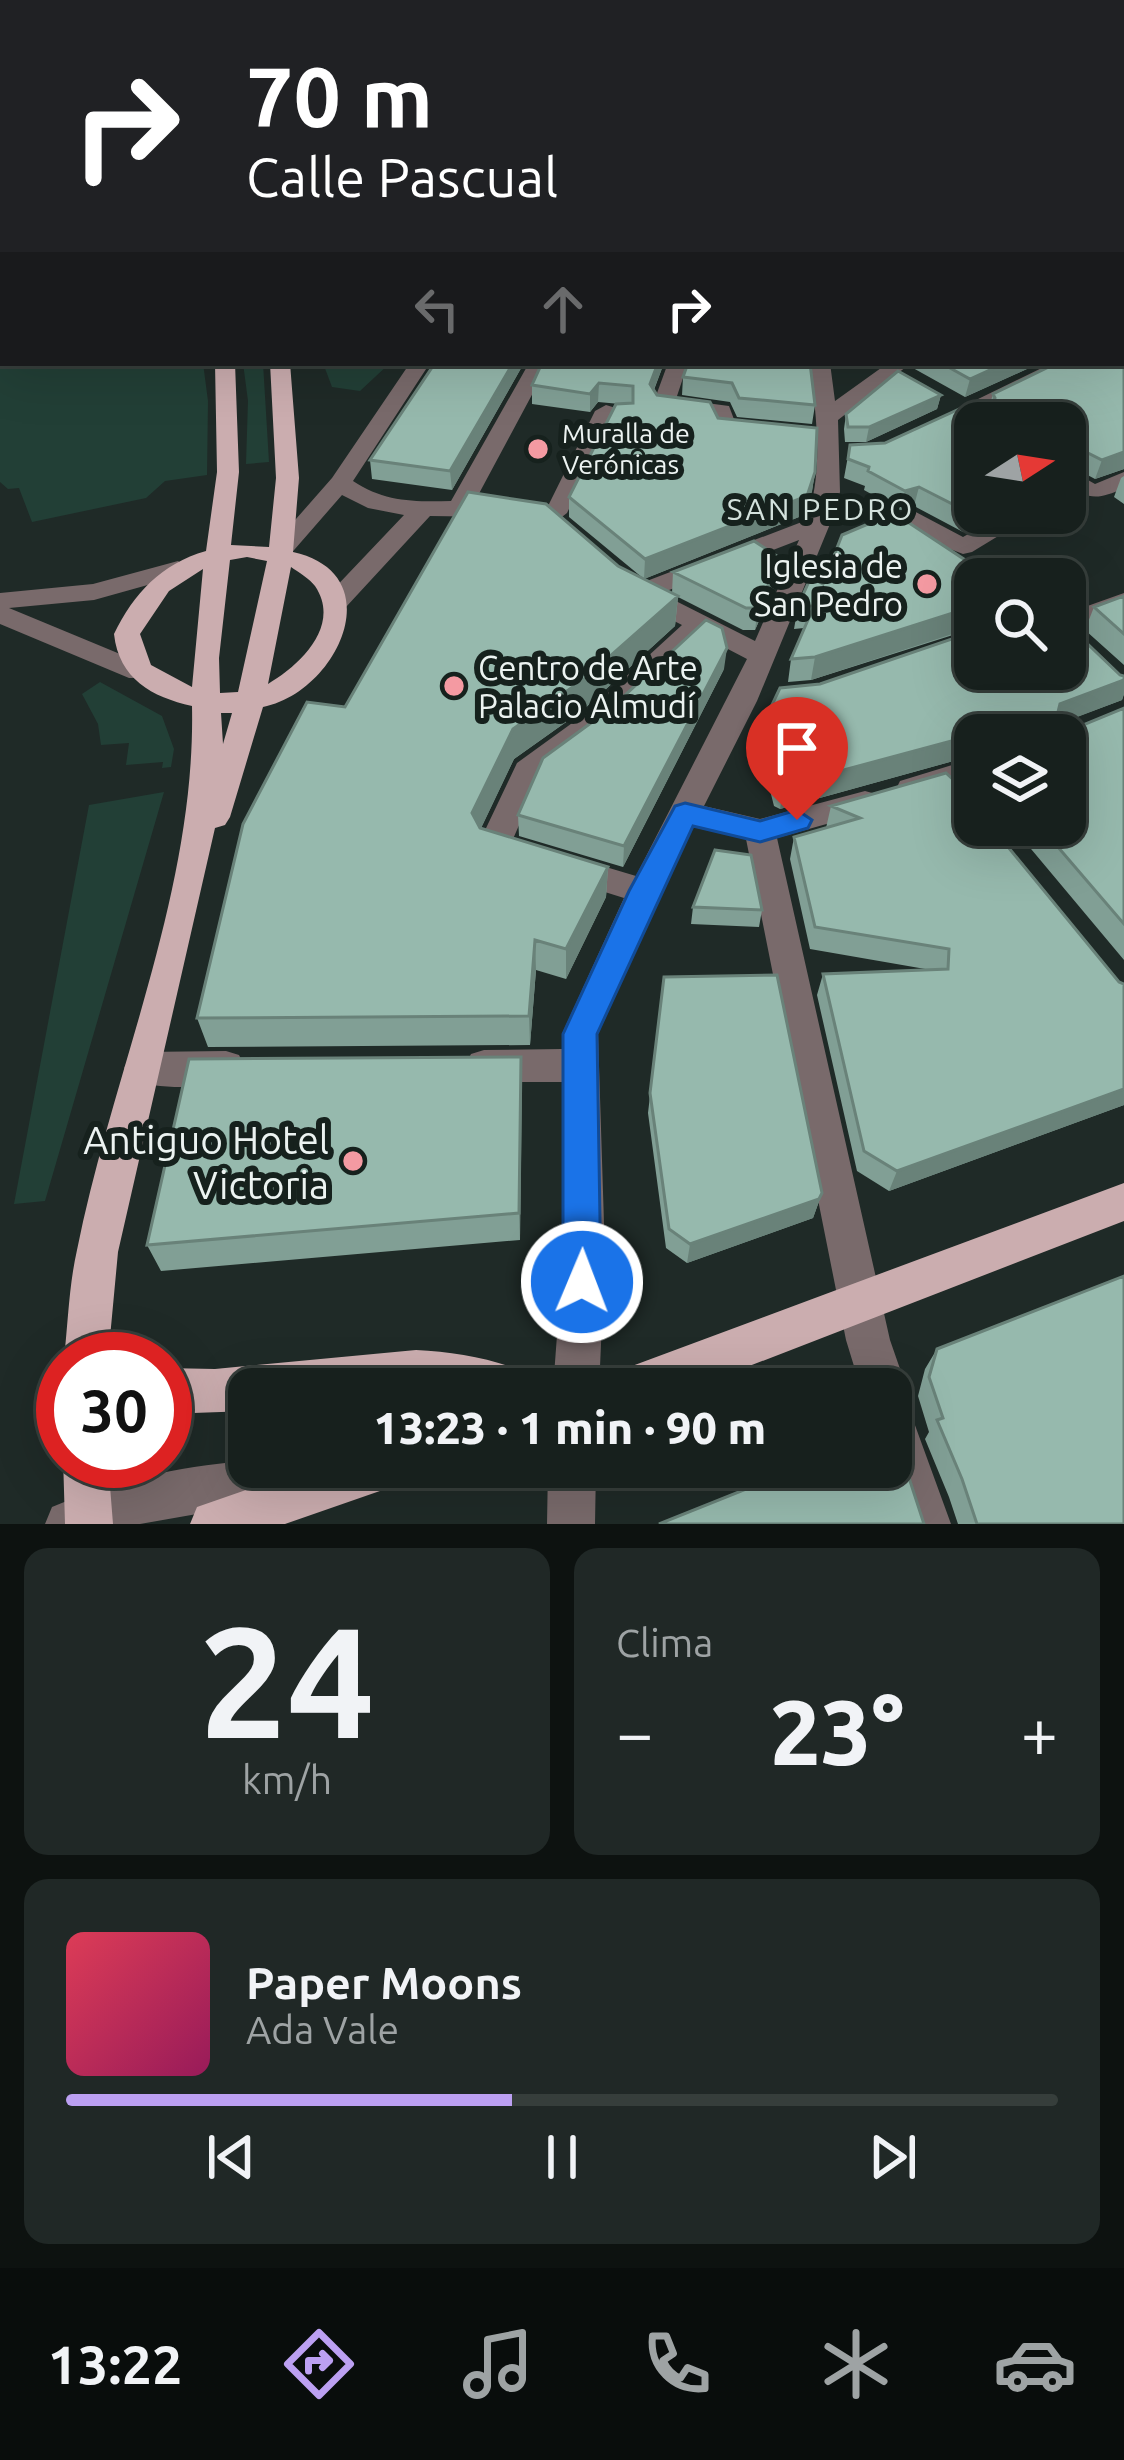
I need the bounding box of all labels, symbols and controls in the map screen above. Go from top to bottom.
icon: right [48,48,204,204]
text: 70 m [246,49,433,143]
text: Calle Pascual [246,147,558,207]
icon: left [404,276,470,342]
icon: ahead [530,276,596,342]
icon: right [656,276,722,342]
north arrow [954,402,1086,534]
map controls [954,402,1086,846]
place label: Muralla de Verónicas [562,418,690,479]
marker: Muralla de Verónicas [525,436,551,462]
district label: SAN PEDRO [727,492,915,526]
place label: Iglesia de San Pedro [754,547,903,622]
button: search [954,558,1086,690]
marker: Iglesia de San Pedro [914,571,940,597]
place label: Centro de Arte Palacio Almudí [478,649,698,724]
marker: Centro de Arte Palacio Almudí [441,673,467,699]
pin [746,697,848,820]
button: layers [954,714,1086,846]
icon: arrive [764,715,830,781]
place label: Antiguo Hotel Victoria [83,1118,329,1206]
marker: Antiguo Hotel Victoria [340,1148,366,1174]
position arrow [519,1219,645,1345]
speed limit sign: 30 [36,1332,192,1488]
text: 13:23 · 1 min · 90 m [374,1402,766,1453]
text: 24 [199,1593,375,1767]
text: Clima [616,1621,713,1664]
text: 23° [770,1681,904,1782]
text: − [616,1695,653,1769]
text: + [1021,1695,1058,1769]
text: km/h [242,1758,332,1801]
text: Paper Moons [246,1957,522,2008]
text: Ada Vale [246,2008,399,2051]
icon: previous [198,2124,264,2190]
icon: pause [529,2124,595,2190]
icon: next [860,2124,926,2190]
icon: directions [277,2322,361,2406]
icon: music [456,2322,540,2406]
icon: phone [635,2322,719,2406]
icon: climate [814,2322,898,2406]
icon: car [993,2322,1077,2406]
text: 13:22 [47,2334,183,2394]

